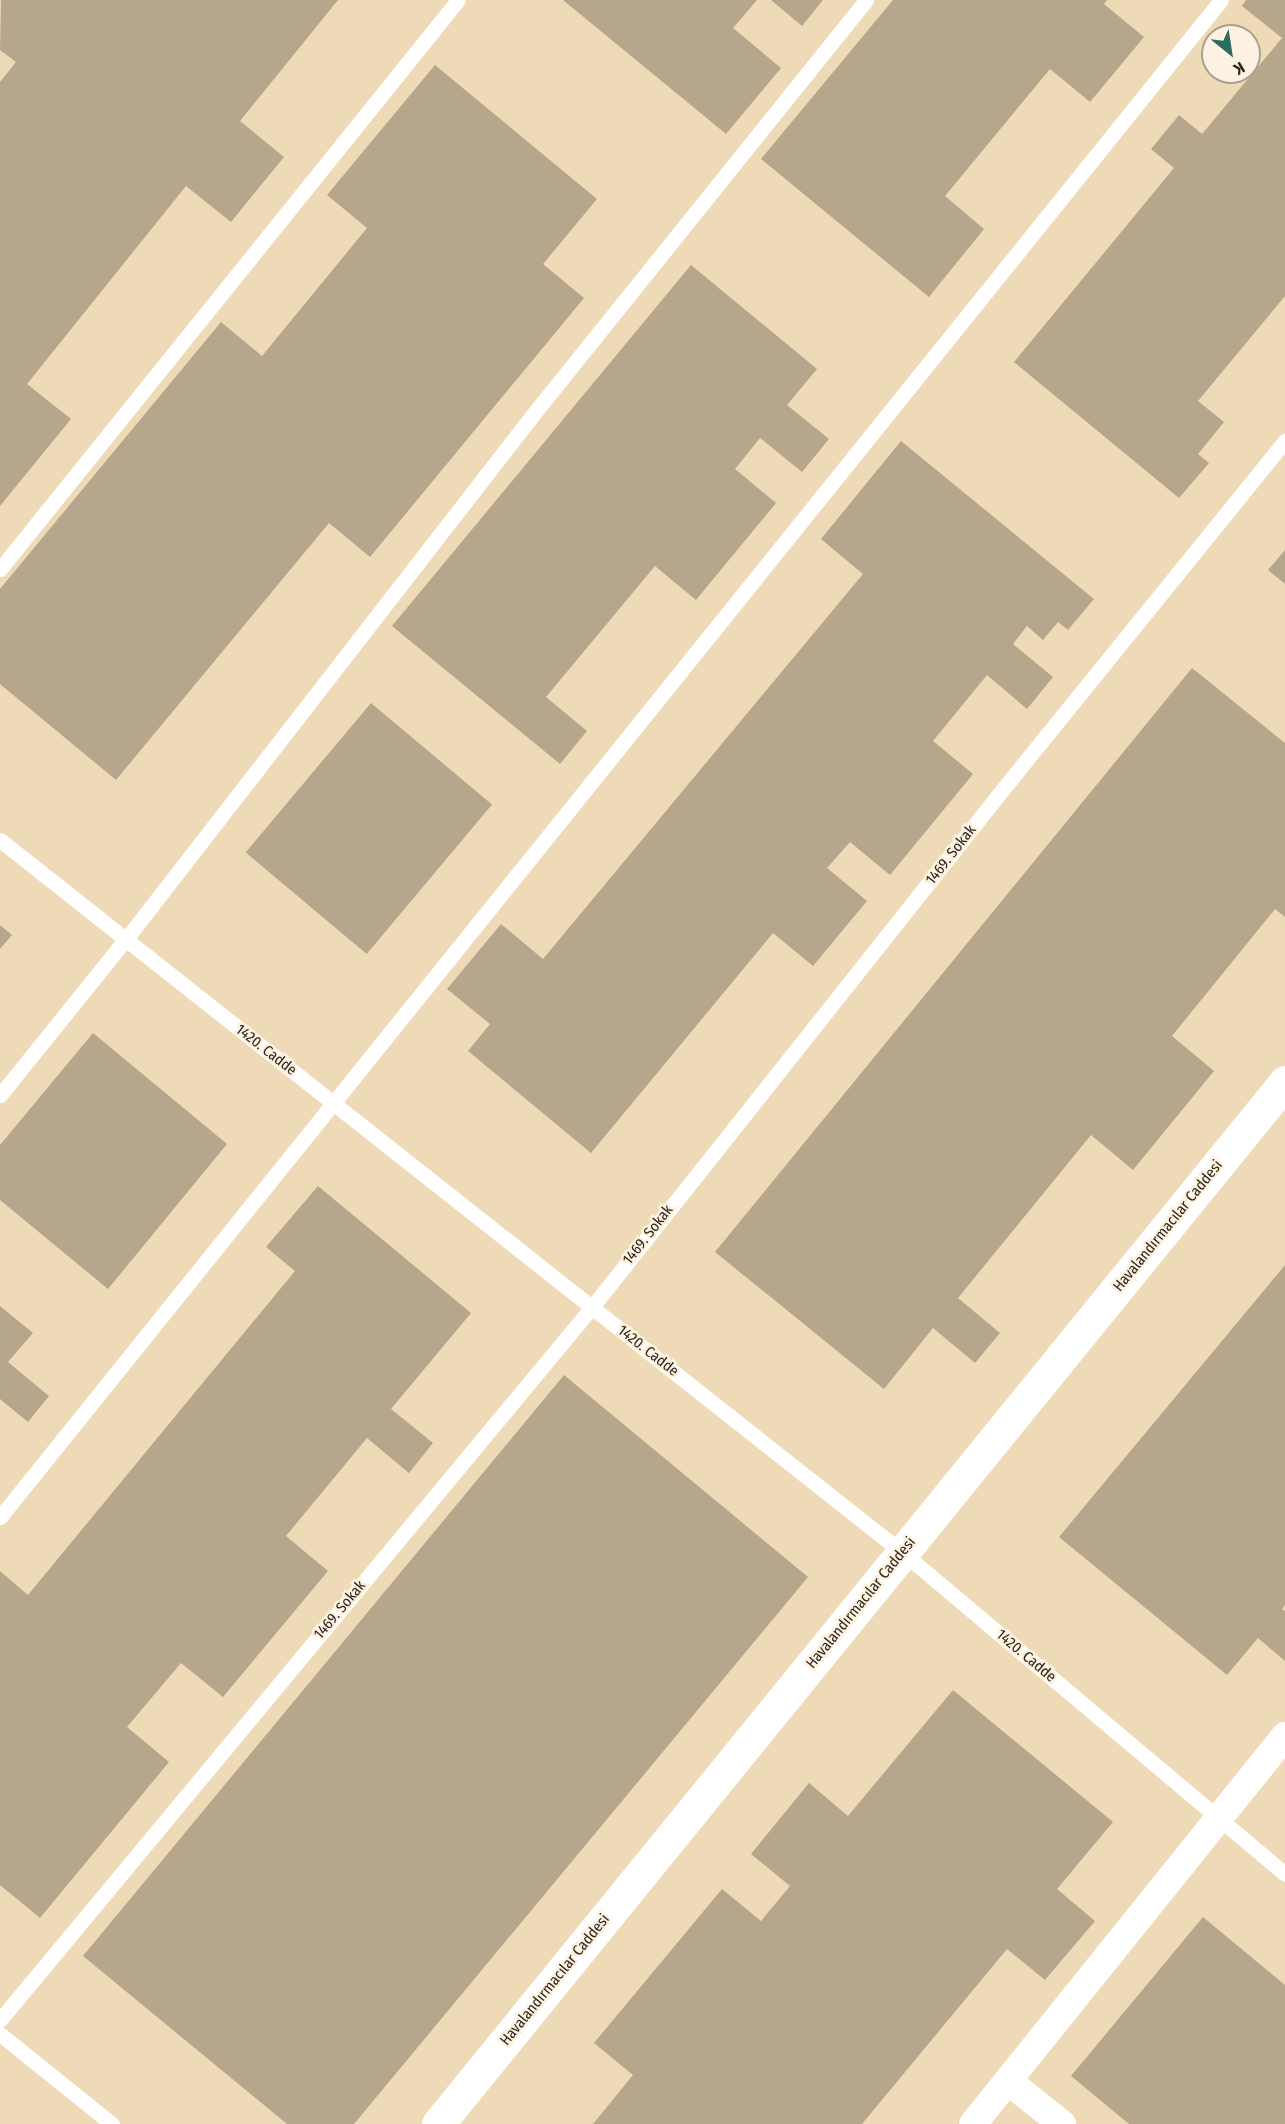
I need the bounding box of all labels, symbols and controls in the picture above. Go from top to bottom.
north arrow [1201,24,1261,84]
text: K [1230,58,1248,79]
street label: 1469. Sokak [922,822,980,888]
street label: 1420. Cadde [232,1021,300,1079]
street label: Havalandırmacılar Caddesi [1110,1157,1226,1295]
street label: 1469. Sokak [619,1202,677,1268]
street label: 1420. Cadde [614,1322,682,1380]
street label: Havalandırmacılar Caddesi [803,1534,919,1672]
street label: 1469. Sokak [310,1577,370,1643]
street label: 1420. Cadde [992,1626,1060,1686]
street label: Havalandırmacılar Caddesi [497,1911,613,2049]

